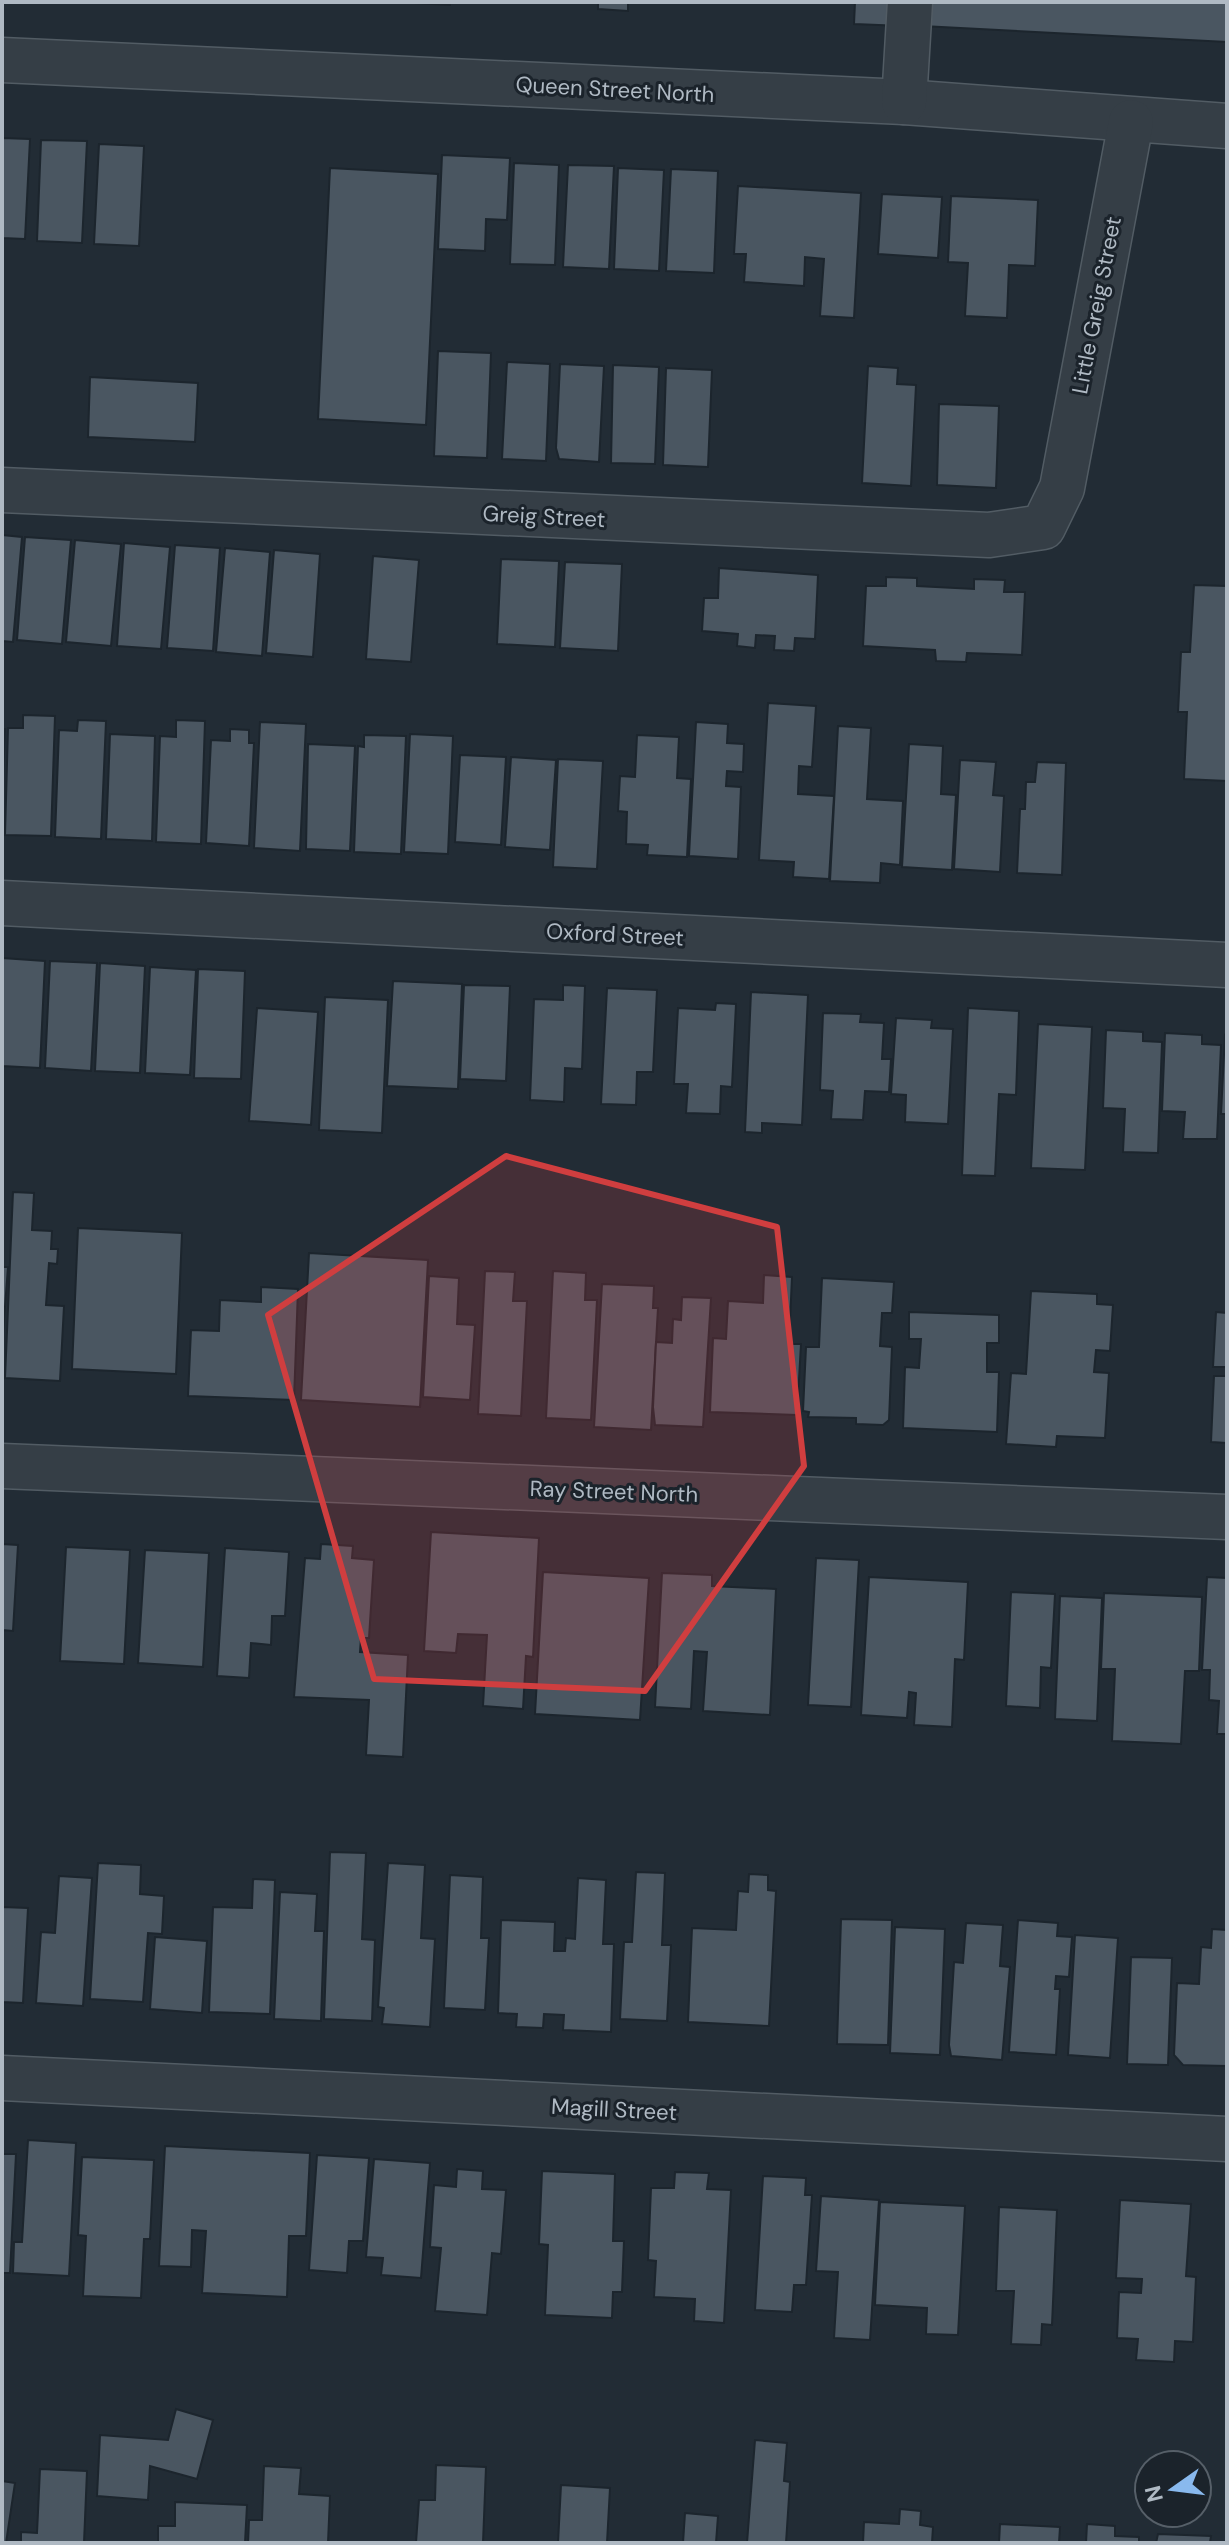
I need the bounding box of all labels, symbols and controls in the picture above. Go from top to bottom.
street label: Queen Street North [515,70,715,109]
street label: Little Greig Street [1065,214,1128,396]
street label: Greig Street [482,499,606,534]
street label: Oxford Street [545,916,685,953]
street label: Ray Street North [529,1474,699,1509]
street label: Magill Street [550,2092,678,2127]
north arrow [1133,2449,1213,2529]
text: N [1138,2482,1170,2505]

